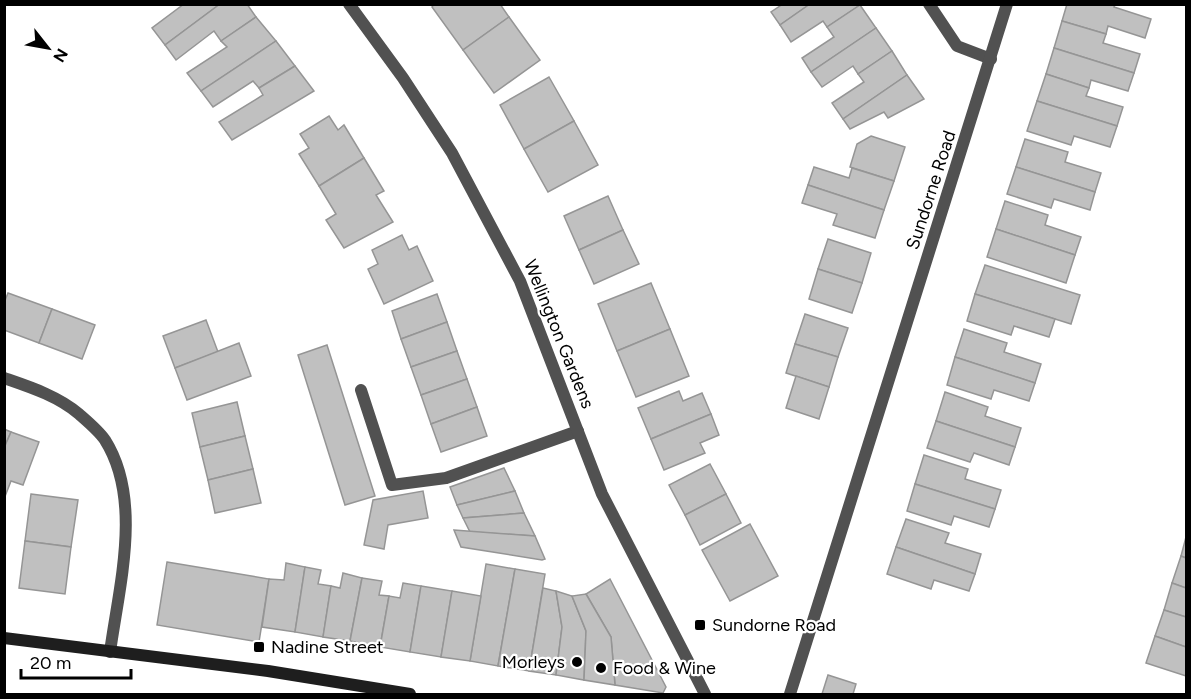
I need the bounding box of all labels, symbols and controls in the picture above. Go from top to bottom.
north arrow [18,18,78,78]
text: N [49,45,72,66]
street label: Sundorne Road [901,128,961,252]
street label: Wellington Gardens [519,256,599,412]
place label: Sundorne Road [712,614,836,636]
marker: Sundorne Road [693,618,707,632]
place label: Nadine Street [271,636,384,658]
marker: Nadine Street [252,640,266,654]
scale bar [21,642,130,680]
place label: Morleys [502,651,565,673]
text: 20 m [30,652,71,674]
marker: Morleys [570,655,584,669]
place label: Food & Wine [613,657,716,679]
marker: Food & Wine [594,661,608,675]

